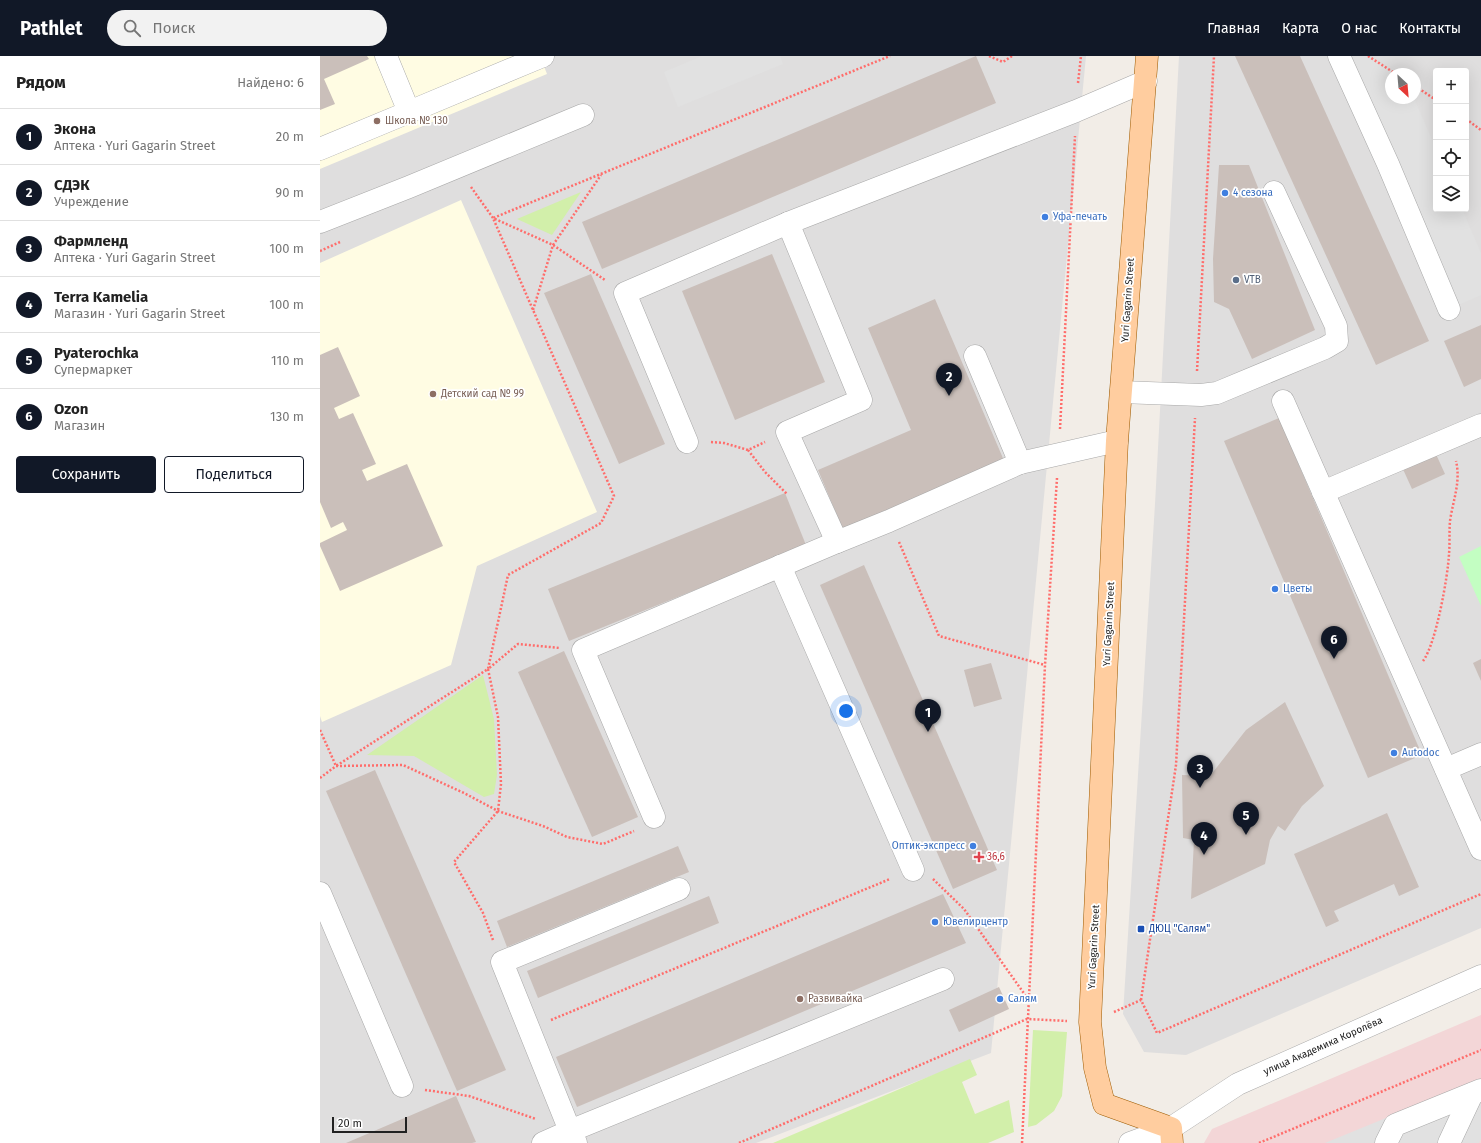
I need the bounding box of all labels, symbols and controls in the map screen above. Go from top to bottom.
search box [107,10,387,46]
text: Pathlet [20,17,83,40]
icon: search [121,17,143,39]
text: Поиск [153,19,195,37]
text: Главная [1207,20,1260,37]
text: Карта [1282,20,1319,37]
text: О нас [1341,20,1377,37]
text: Контакты [1399,20,1461,37]
north arrow [1385,68,1421,104]
map controls [1433,68,1469,212]
button: + [1433,68,1469,104]
text: Рядом [16,72,66,93]
text: Найдено: 6 [237,75,304,90]
button: − [1433,104,1469,140]
place label: Школа № 130 [385,115,448,127]
marker: Школа № 130 [372,116,382,126]
text: Экона [54,120,96,138]
text: 1 [26,129,32,144]
text: 20 m [276,129,304,144]
text: Аптека · Yuri Gagarin Street [54,138,215,153]
button: locate [1433,140,1469,176]
text: СДЭК [54,176,90,194]
button: layers [1433,176,1469,212]
text: 2 [26,185,32,200]
text: 90 m [275,185,304,200]
place label: 4 сезона [1233,187,1273,199]
marker: 4 сезона [1220,188,1230,198]
text: Учреждение [54,194,129,209]
place label: Уфа-печать [1053,211,1107,223]
marker: Уфа-печать [1040,212,1050,222]
text: Фармленд [54,232,128,250]
text: 3 [26,241,32,256]
text: 100 m [269,241,304,256]
text: Аптека · Yuri Gagarin Street [54,250,215,265]
street label: Yuri Gagarin Street [1119,257,1137,343]
place label: VTB [1244,274,1261,286]
marker: VTB [1231,275,1241,285]
text: Terra Kamelia [54,288,148,306]
text: 4 [25,297,33,312]
text: 100 m [269,297,304,312]
text: Магазин · Yuri Gagarin Street [54,306,225,321]
text: Pyaterochka [54,344,139,362]
text: 5 [26,353,32,368]
text: 110 m [271,353,304,368]
text: Супермаркет [54,362,132,377]
pin: 2 [936,363,962,396]
place label: Детский сад № 99 [440,388,524,400]
marker: Детский сад № 99 [428,389,438,399]
text: Ozon [54,400,88,418]
text: 6 [25,409,33,424]
text: 130 m [270,409,304,424]
text: Магазин [54,418,105,433]
button: Сохранить [16,456,156,493]
button: Поделиться [164,456,304,493]
street label: Yuri Gagarin Street [1101,581,1117,667]
place label: Цветы [1283,583,1312,595]
marker: Цветы [1270,584,1280,594]
pin: 6 [1321,626,1347,659]
pin: 1 [915,699,941,732]
your location [836,701,856,721]
place label: Autodoc [1402,747,1440,759]
marker: Autodoc [1389,748,1399,758]
pin: 3 [1187,755,1213,788]
pin: 5 [1233,802,1259,835]
pin: 4 [1191,822,1217,855]
place label: Оптик-экспресс [892,840,965,852]
marker: Оптик-экспресс [968,841,978,851]
place label: 36,6 [987,851,1005,863]
marker: 36,6 [974,852,984,862]
street label: Yuri Gagarin Street [1086,904,1102,990]
place label: Ювелирцентр [943,916,1008,928]
marker: Ювелирцентр [930,917,940,927]
place label: ДЮЦ "Салям" [1148,923,1210,935]
marker: ДЮЦ "Салям" [1136,924,1146,934]
place label: Развивайка [808,993,863,1005]
place label: Салям [1008,993,1037,1005]
marker: Развивайка [795,994,805,1004]
marker: Салям [995,994,1005,1004]
street label: улица Академика Королёва [1261,1013,1384,1078]
scale bar [332,1115,407,1134]
text: 20 m [338,1117,362,1130]

